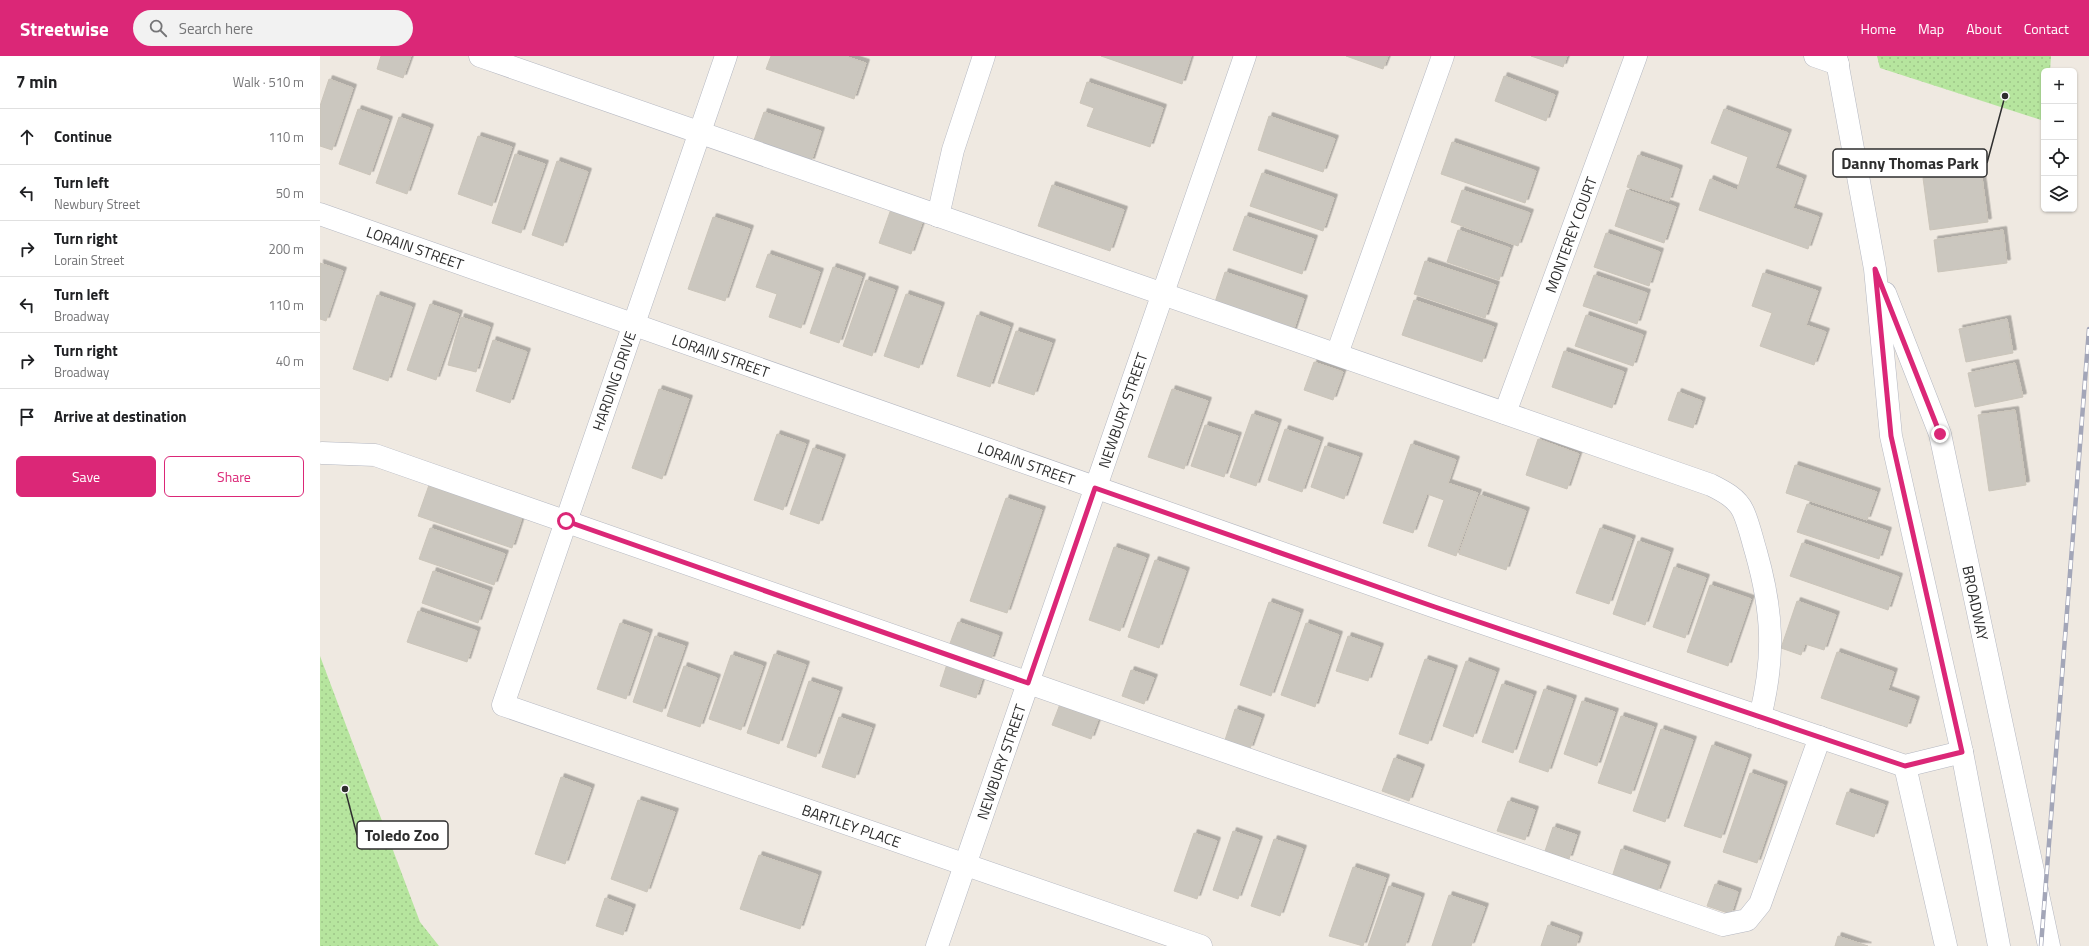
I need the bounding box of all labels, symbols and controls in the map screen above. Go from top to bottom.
search box [133,10,413,46]
text: Streetwise [20,14,109,43]
icon: search [147,17,169,39]
text: Search here [179,17,253,40]
text: Home [1861,18,1896,39]
text: Map [1918,18,1944,39]
text: About [1966,18,2002,39]
text: Contact [2024,18,2069,39]
map controls [2041,68,2077,212]
button: + [2041,68,2077,104]
text: 7 min [16,69,57,95]
text: Walk · 510 m [233,72,304,92]
button: − [2041,104,2077,140]
text: Continue [54,125,112,148]
icon: ahead [16,126,38,148]
text: 110 m [268,127,304,147]
button: locate [2041,140,2077,176]
callout: Danny Thomas Park [1833,149,1987,177]
text: Danny Thomas Park [1841,151,1980,175]
text: Turn left [54,171,109,194]
street label: MONTEREY COURT [1539,173,1602,296]
button: layers [2041,176,2077,212]
icon: left [16,182,38,204]
text: 50 m [276,183,304,203]
text: Newbury Street [54,194,140,214]
street label: LORAIN STREET [363,220,467,275]
text: Turn right [54,227,118,250]
icon: right [16,238,38,260]
text: 200 m [268,239,304,259]
text: Lorain Street [54,250,124,270]
text: Turn left [54,283,109,306]
icon: left [16,294,38,316]
text: 110 m [268,295,304,315]
text: Broadway [54,306,109,326]
street label: HARDING DRIVE [586,328,642,434]
street label: LORAIN STREET [669,328,773,383]
text: Turn right [54,339,118,362]
street label: NEWBURY STREET [1092,349,1153,471]
icon: right [16,350,38,372]
text: 40 m [276,351,304,371]
text: Broadway [54,362,109,382]
text: Arrive at destination [54,405,187,428]
icon: arrive [16,406,38,428]
route end [1931,425,1949,443]
street label: LORAIN STREET [975,435,1078,491]
button: Save [16,456,156,497]
button: Share [164,456,304,497]
route start [557,512,575,530]
street label: BROADWAY [1957,563,1995,642]
street label: NEWBURY STREET [970,701,1031,823]
street label: BARTLEY PLACE [799,798,904,853]
callout: Toledo Zoo [357,821,448,849]
text: Toledo Zoo [365,823,439,847]

